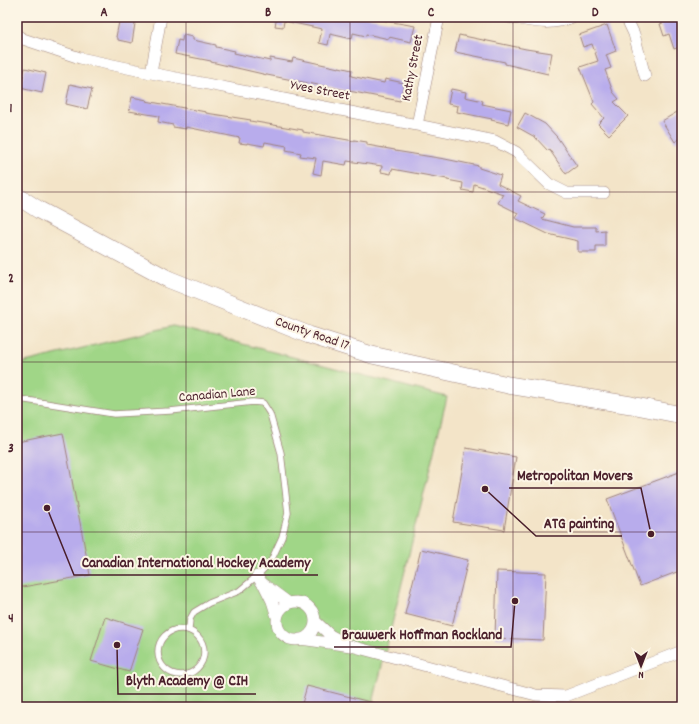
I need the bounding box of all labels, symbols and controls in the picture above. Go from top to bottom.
text: A [100,4,108,23]
text: B [265,4,271,23]
text: C [428,4,435,23]
text: D [592,4,599,23]
street label: Kathy Street [397,33,429,103]
street label: Yves Street [289,75,351,107]
text: 1 [10,100,13,119]
text: 2 [8,270,14,289]
street label: County Road 17 [272,312,352,356]
street label: Canadian Lane [178,382,256,408]
text: 3 [8,440,14,459]
callout: Metropolitan Movers [509,461,641,488]
text: Metropolitan Movers [517,466,633,488]
callout: ATG painting [536,509,622,536]
text: ATG painting [544,514,615,536]
callout: Canadian International Hockey Academy [74,548,318,575]
text: Canadian International Hockey Academy [82,553,311,575]
text: 4 [8,610,14,629]
callout: Brauwerk Hoffman Rockland [334,620,511,647]
text: Brauwerk Hoffman Rockland [342,625,502,647]
north arrow [621,646,661,686]
text: N [638,666,644,682]
callout: Blyth Academy @ CIH [118,667,256,694]
text: Blyth Academy @ CIH [126,671,248,693]

